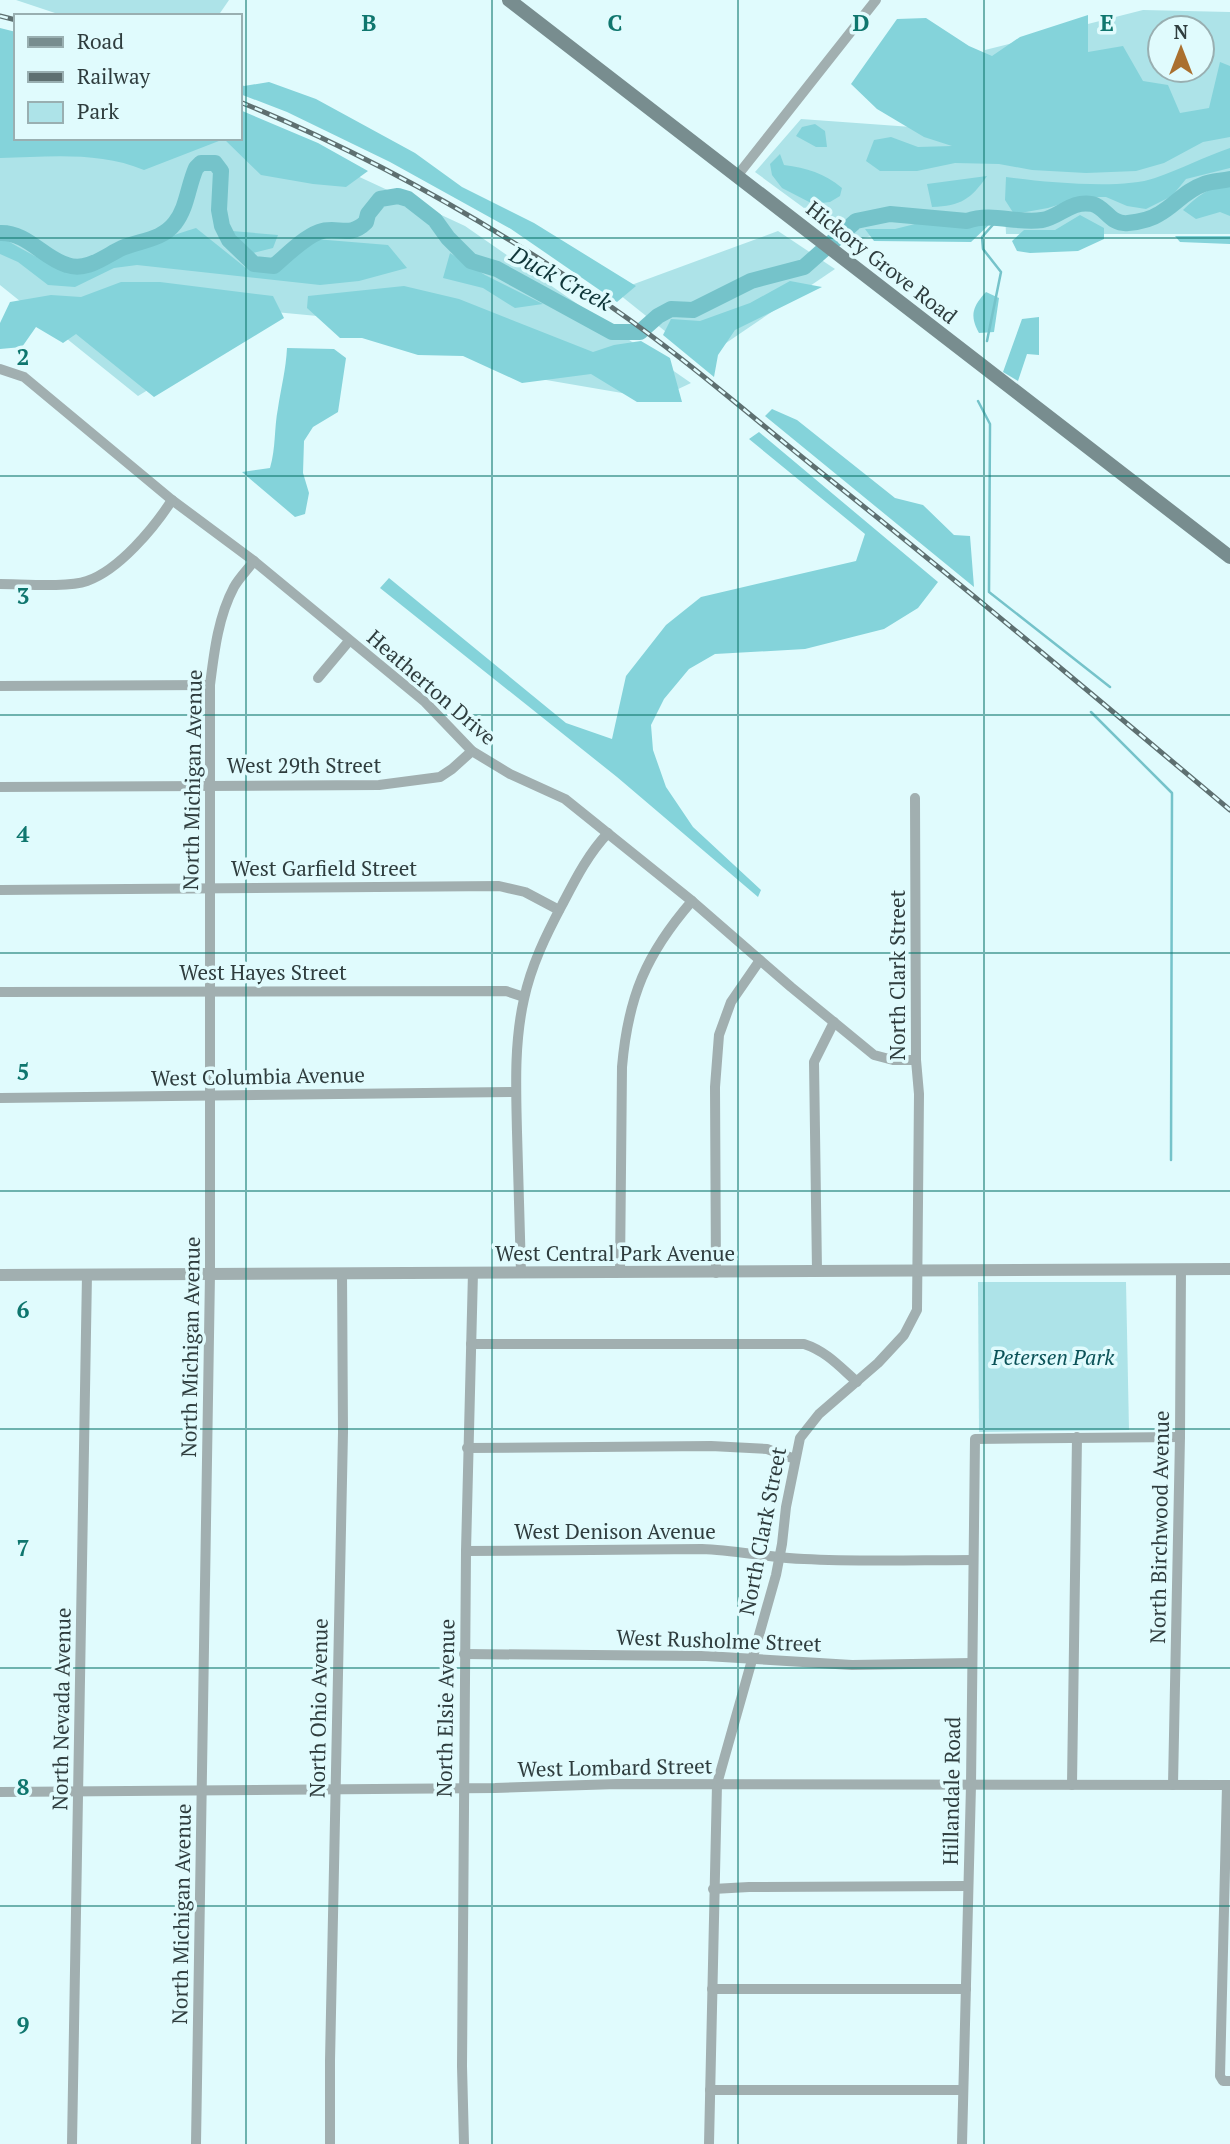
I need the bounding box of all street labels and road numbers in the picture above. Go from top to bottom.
street label: Hickory Grove Road [801,194,963,330]
street label: Heatherton Drive [362,623,502,751]
street label: North Michigan Avenue [176,669,208,891]
street label: West 29th Street [227,751,381,779]
street label: West Garfield Street [231,854,417,882]
street label: North Clark Street [883,889,911,1060]
street label: West Hayes Street [179,958,347,986]
street label: West Columbia Avenue [151,1060,365,1092]
street label: North Michigan Avenue [174,1236,206,1458]
street label: West Central Park Avenue [495,1239,735,1267]
street label: North Birchwood Avenue [1143,1410,1175,1644]
street label: North Clark Street [732,1444,792,1617]
street label: West Denison Avenue [514,1517,716,1545]
street label: North Nevada Avenue [45,1607,77,1811]
street label: North Ohio Avenue [302,1618,334,1798]
street label: North Elsie Avenue [429,1619,461,1797]
street label: West Rusholme Street [616,1622,822,1658]
street label: Hillandale Road [936,1716,966,1865]
street label: West Lombard Street [517,1751,713,1783]
street label: North Michigan Avenue [165,1803,197,2025]

